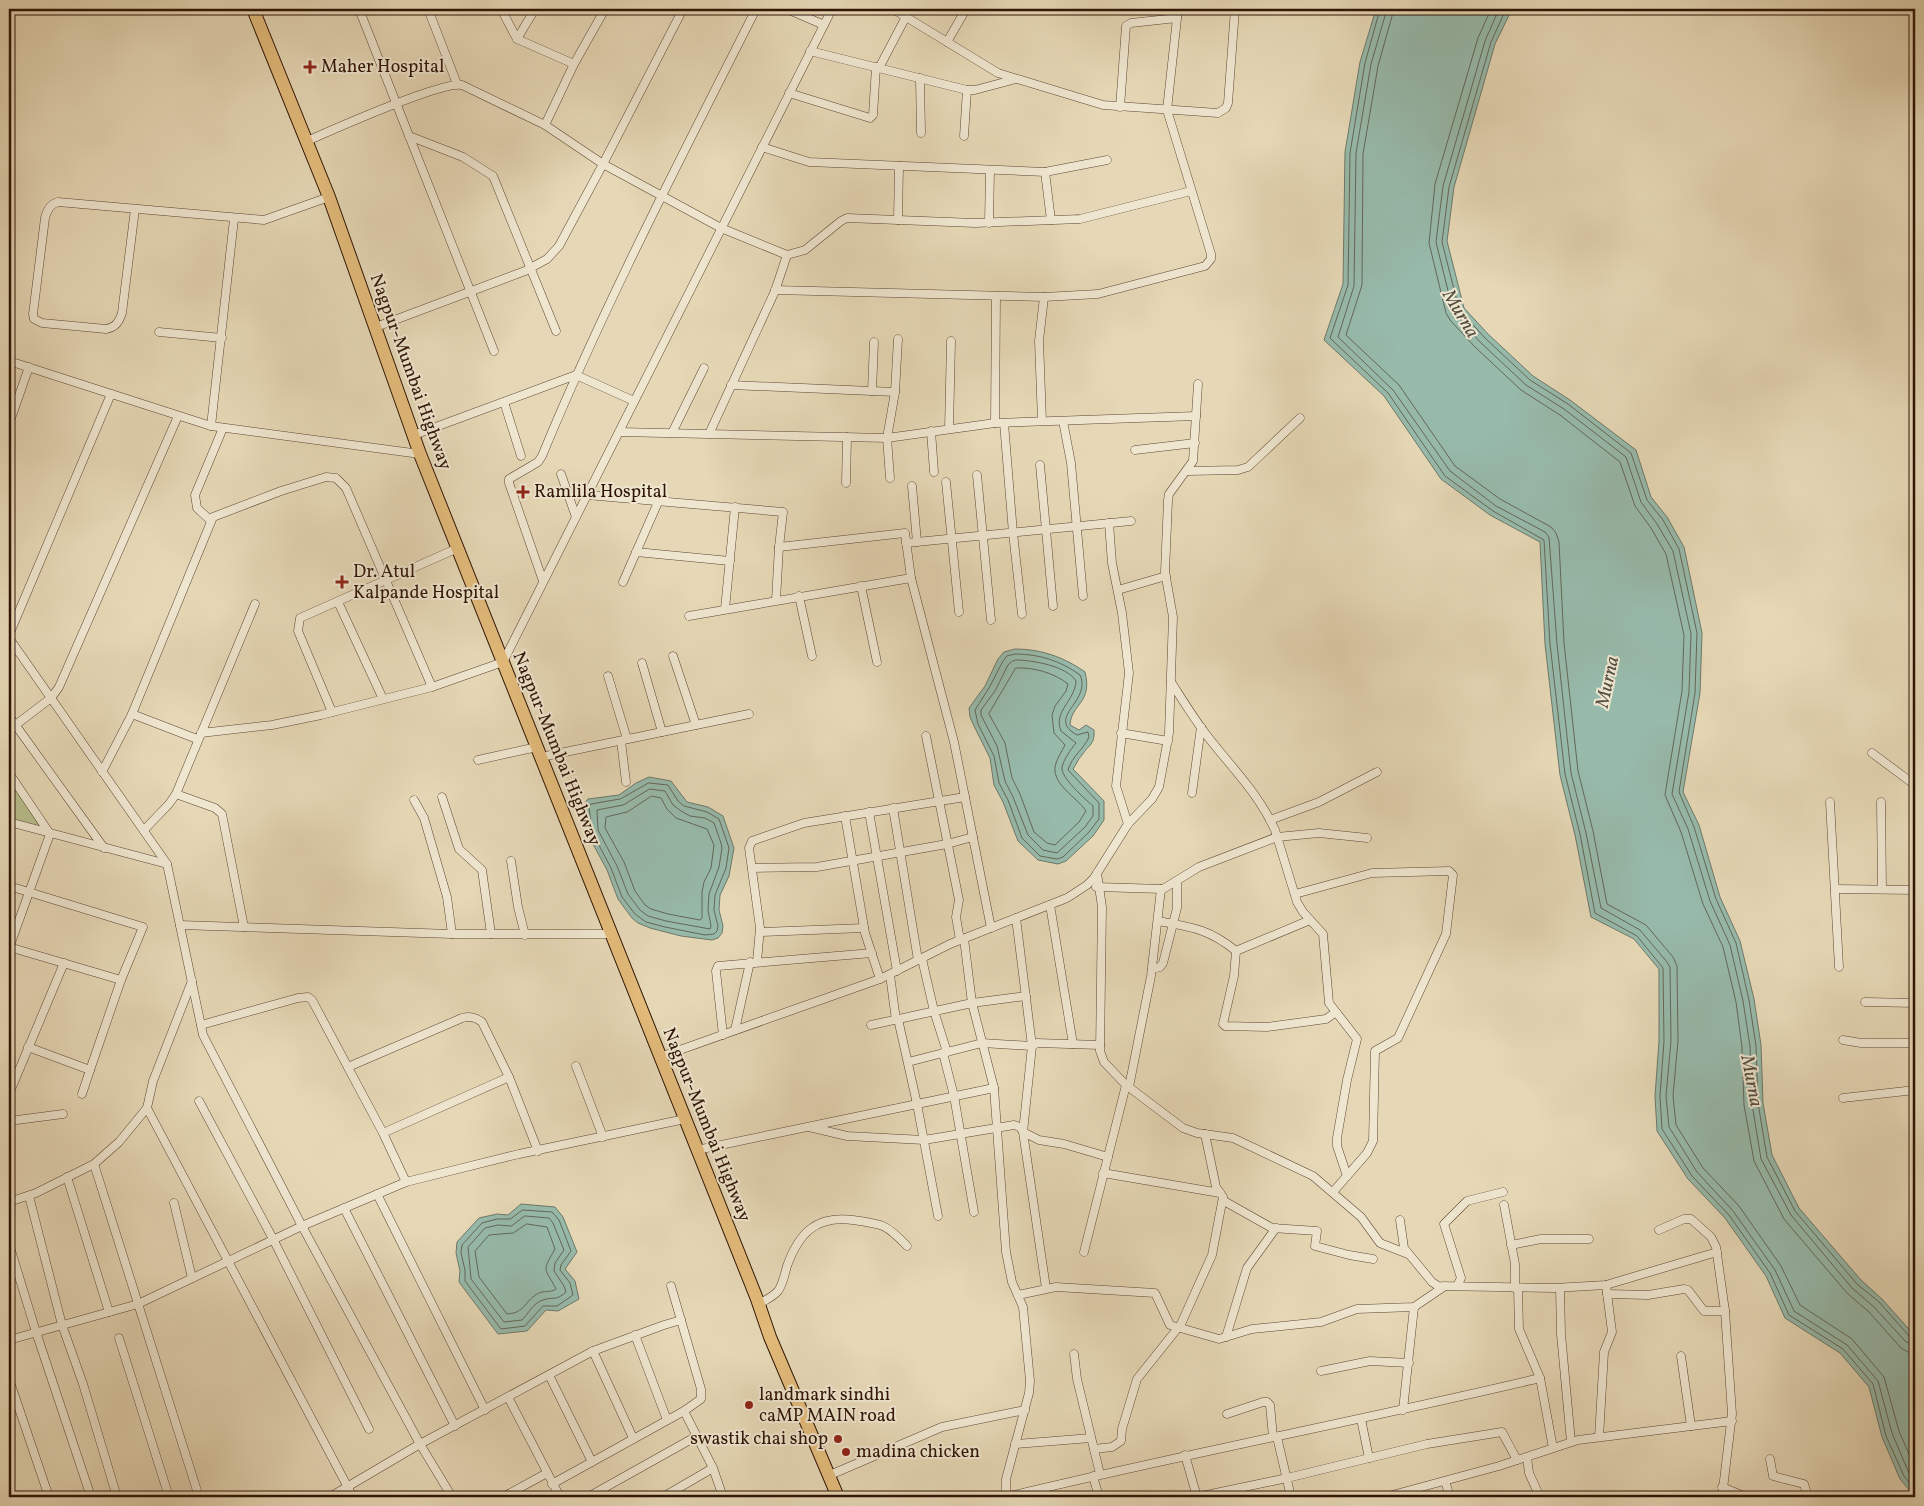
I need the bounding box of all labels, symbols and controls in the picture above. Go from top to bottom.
place label: Maher Hospital [321,55,444,80]
marker: Maher Hospital [303,60,317,74]
street label: Nagpur-Mumbai Highway [363,270,457,474]
water label: Murna [1435,284,1485,343]
place label: Ramlila Hospital [534,480,667,505]
marker: Ramlila Hospital [516,485,530,499]
place label: Dr. Atul Kalpande Hospital [353,560,499,606]
marker: Dr. Atul Kalpande Hospital [335,575,349,589]
street label: Nagpur-Mumbai Highway [506,648,607,850]
water label: Murna [1590,654,1626,711]
street label: Nagpur-Mumbai Highway [656,1024,757,1226]
water label: Murna [1733,1052,1769,1109]
place label: landmark sindhi caMP MAIN road [759,1383,896,1429]
marker: landmark sindhi caMP MAIN road [743,1399,755,1411]
place label: swastik chai shop [690,1427,828,1452]
marker: swastik chai shop [832,1433,844,1445]
place label: madina chicken [856,1440,980,1465]
marker: madina chicken [840,1446,852,1458]

